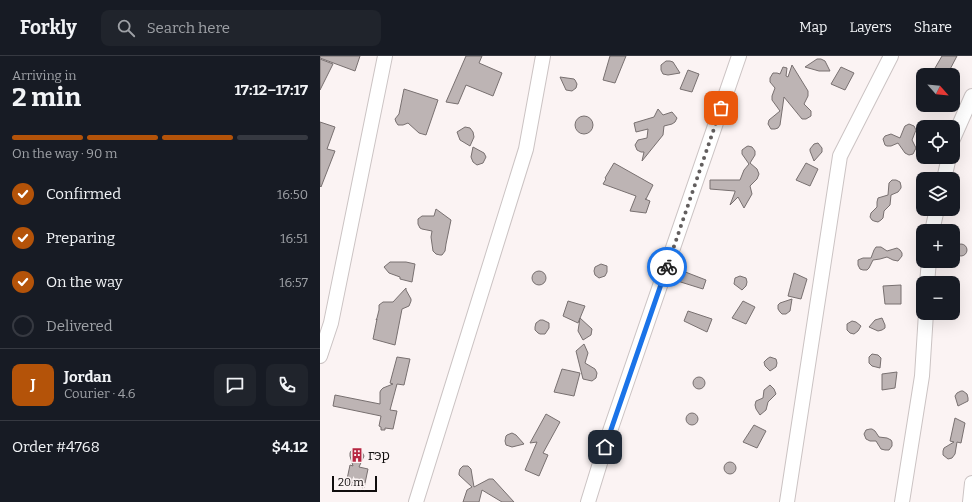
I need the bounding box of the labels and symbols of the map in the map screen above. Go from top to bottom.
north arrow [916,68,960,112]
pin [704,91,738,125]
courier [647,247,687,287]
pin [588,430,622,464]
building icon: гэр [349,447,365,463]
place label: гэр [368,447,390,464]
scale bar [332,474,377,493]

